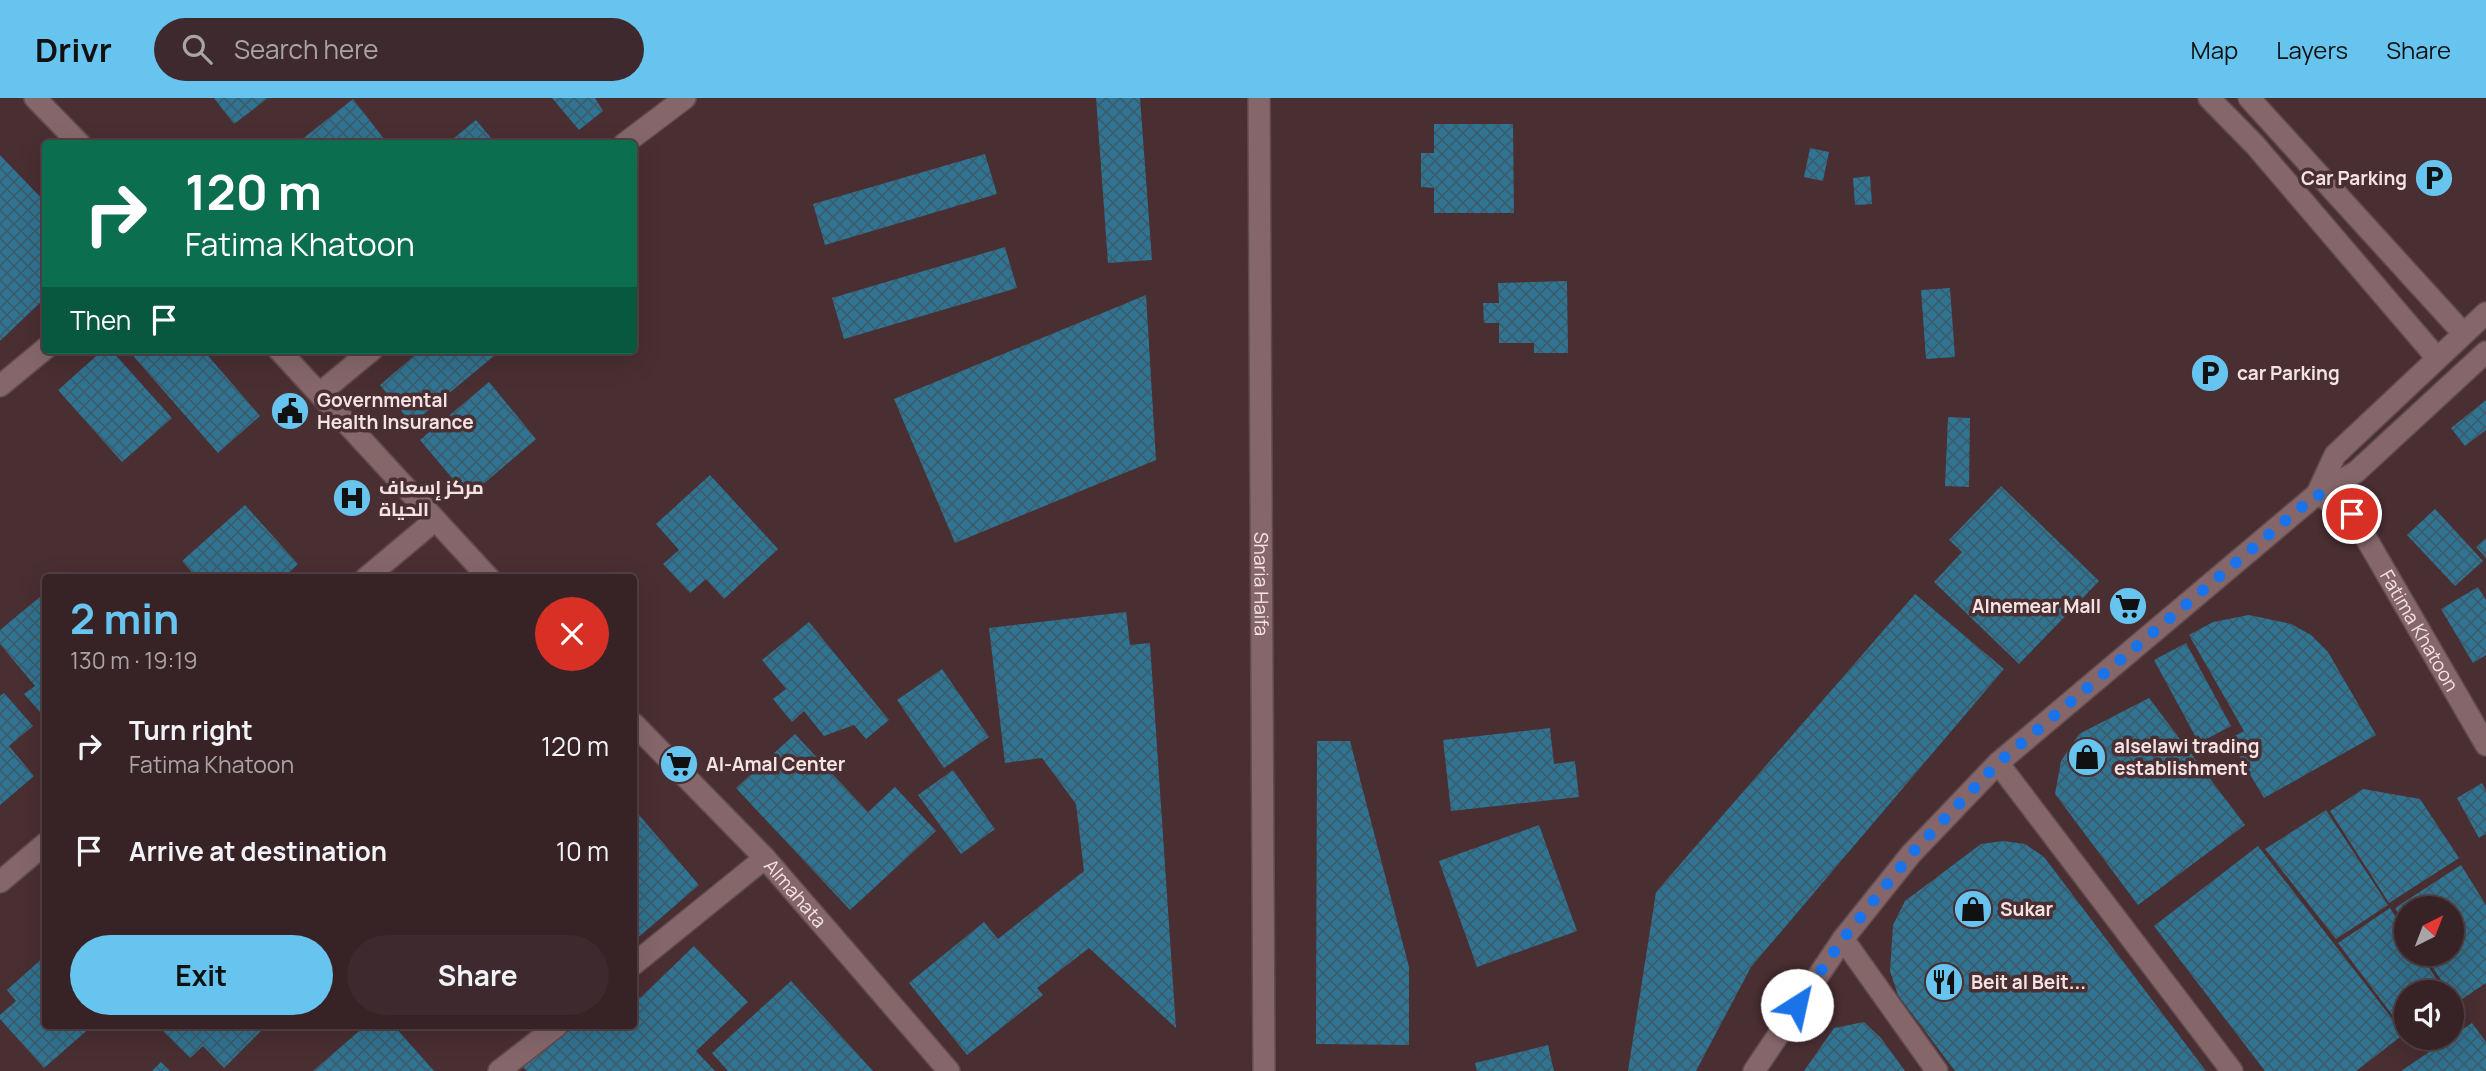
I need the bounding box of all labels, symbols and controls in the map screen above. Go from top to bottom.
search box [154,18,644,81]
text: Drivr [35,27,112,72]
icon: search [178,30,216,68]
text: Search here [234,31,378,67]
text: Map [2191,33,2238,66]
text: Layers [2276,33,2348,66]
text: Share [2386,33,2451,66]
parking icon: Car Parking [2413,157,2455,199]
text: 120 m [185,158,322,225]
place label: Car Parking [2301,165,2407,191]
icon: right [70,168,161,259]
text: Fatima Khatoon [185,222,415,266]
icon: arrive [145,301,183,339]
text: Then [70,302,131,338]
parking icon: car Parking [2189,352,2231,394]
place label: car Parking [2237,360,2340,386]
place label: Governmental Health Insurance [317,387,474,435]
public building icon: Governmental Health Insurance [269,390,311,432]
place label: مركز إسعاف الحياة [379,474,484,522]
hospital icon: مركز إسعاف الحياة [331,477,373,519]
pin [2322,484,2382,544]
icon: arrive [2333,495,2371,533]
street label: Sharia Haifa [1248,532,1275,636]
street label: Fatima Khatoon [2374,565,2465,696]
supermarket icon: Alnemear Mall [2107,585,2149,627]
text: 2 min [70,589,179,647]
place label: Alnemear Mall [1972,593,2101,619]
button: close [535,597,609,671]
text: 130 m · 19:19 [70,644,198,676]
text: Turn right [129,712,253,748]
icon: right [70,727,108,765]
text: 120 m [541,728,609,764]
place label: alselawi trading establishment [2114,733,2259,781]
shop icon: alselawi trading establishment [2066,736,2108,778]
supermarket icon: Al-Amal Center [658,743,700,785]
text: Fatima Khatoon [129,748,294,780]
place label: Al-Amal Center [706,751,846,777]
icon: arrive [70,832,108,870]
text: Arrive at destination [129,833,387,869]
text: 10 m [556,833,609,869]
street label: Almahata [758,853,833,933]
shop icon: Sukar [1952,888,1994,930]
place label: Sukar [2000,896,2054,922]
north arrow [2394,896,2464,966]
map controls [2394,896,2464,1050]
button: Exit [70,935,333,1015]
button: Share [347,935,609,1015]
restaurant icon: Beit al Beit... [1923,961,1965,1003]
position arrow [1760,968,1834,1042]
place label: Beit al Beit... [1971,969,2086,995]
button: sound [2394,980,2464,1050]

